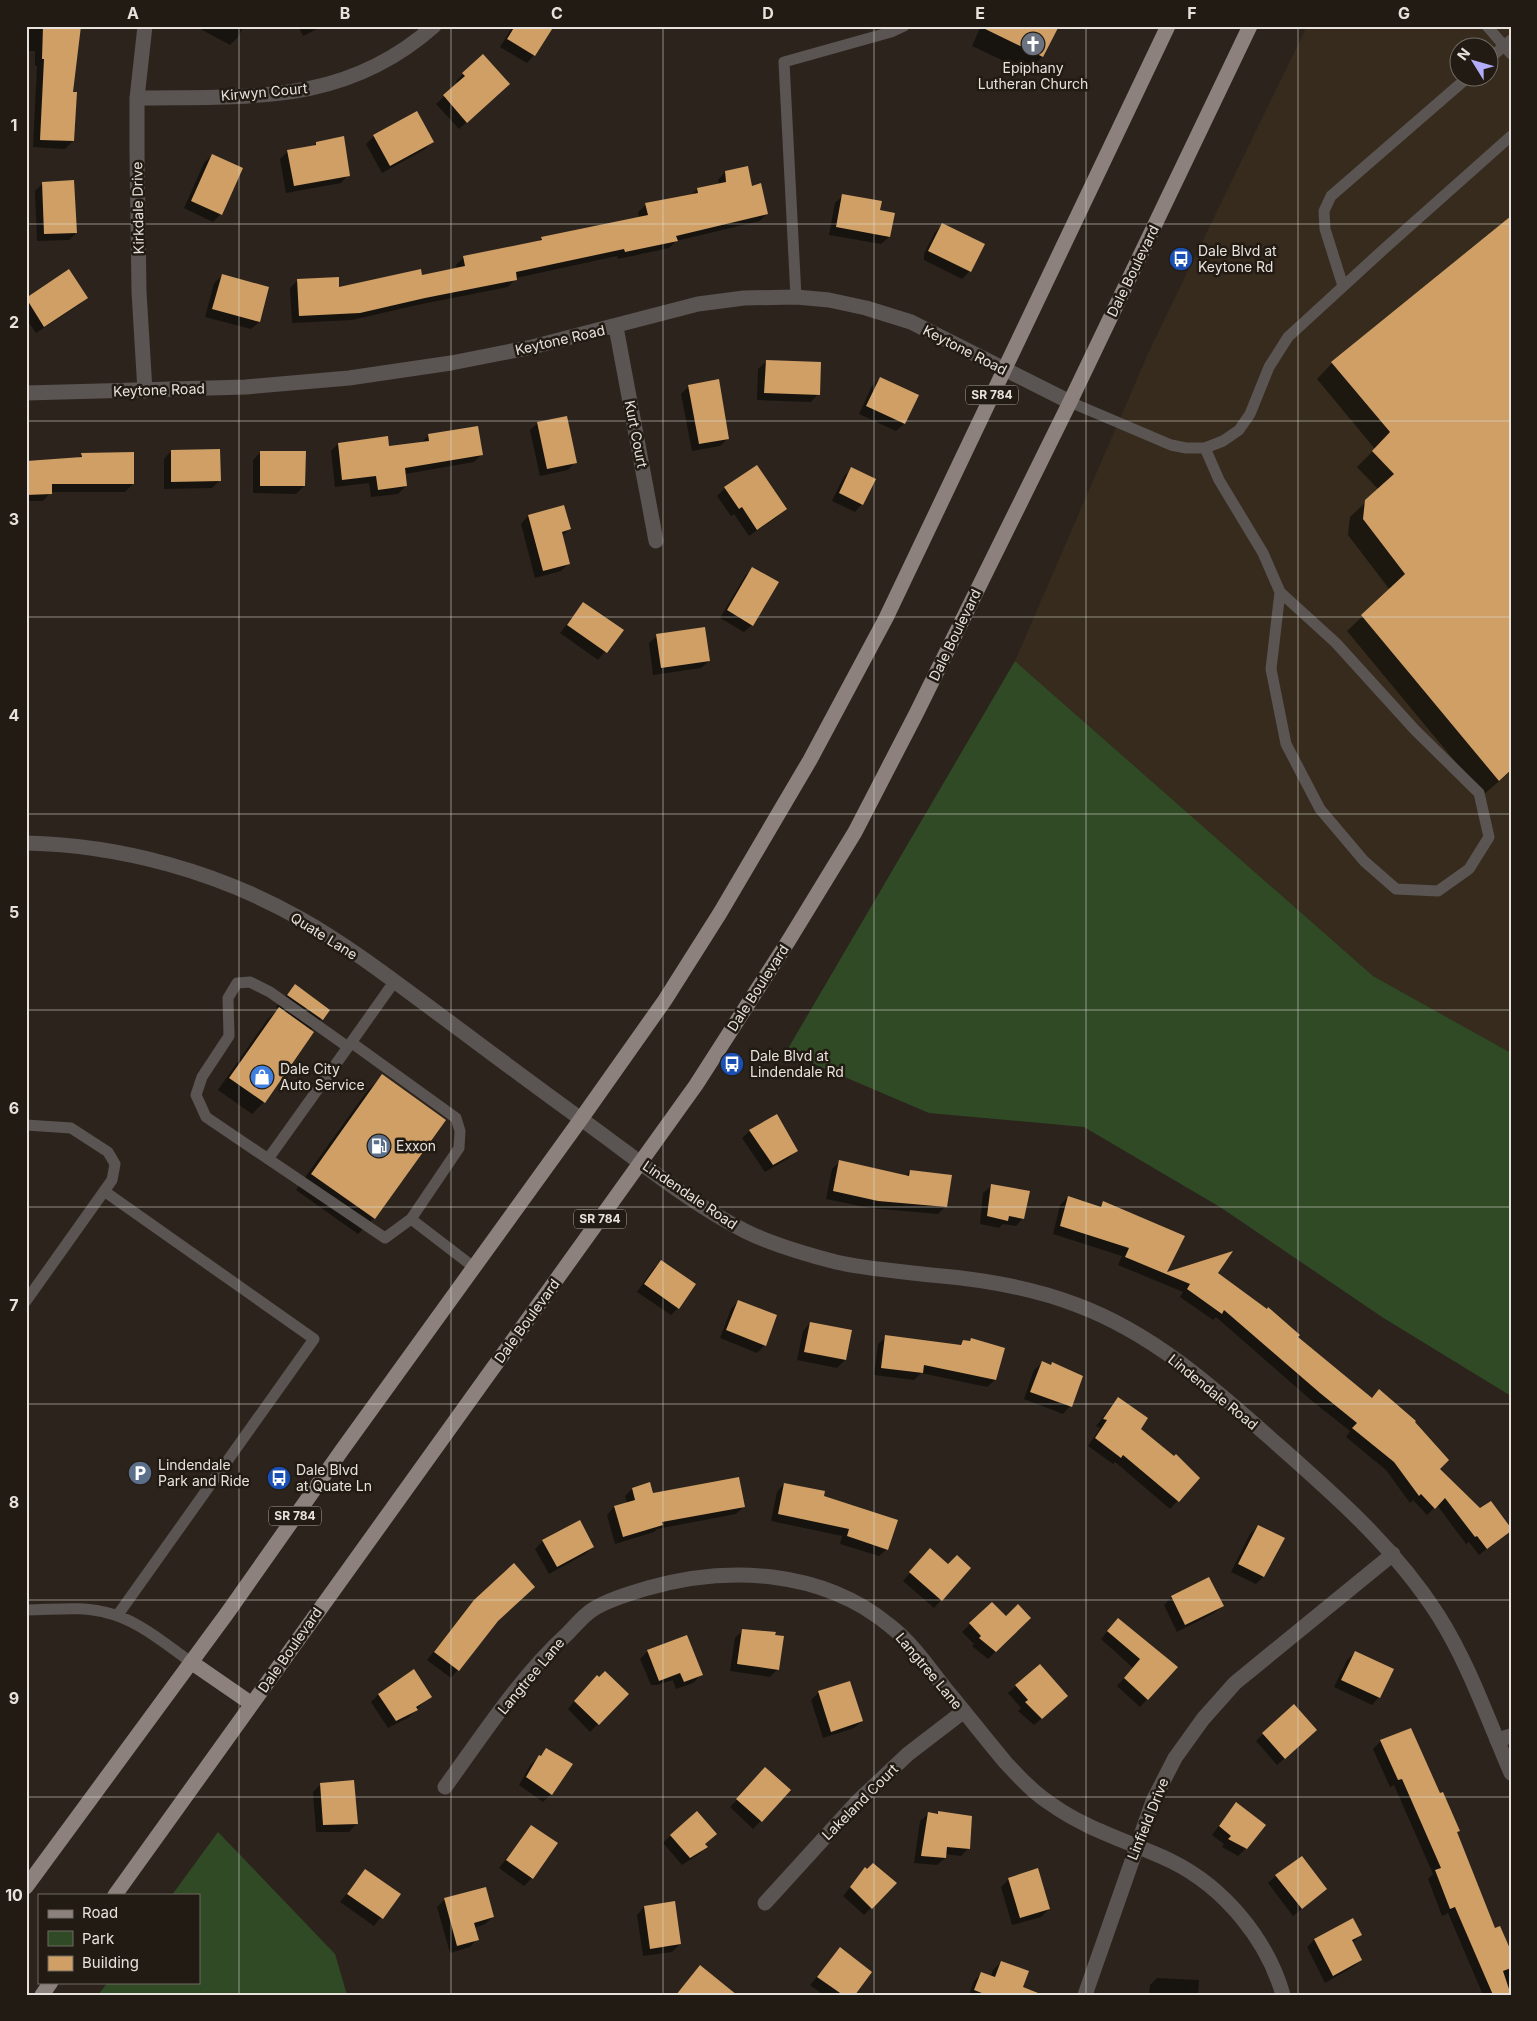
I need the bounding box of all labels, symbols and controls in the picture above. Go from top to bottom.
text: A [127,3,139,23]
text: B [340,3,350,23]
text: C [551,3,563,23]
text: D [762,3,774,23]
text: E [975,3,985,23]
text: F [1187,3,1197,23]
text: G [1398,3,1410,23]
church icon: Epiphany Lutheran Church [1020,31,1046,57]
north arrow [1450,38,1500,88]
text: N [1453,44,1473,63]
place label: Epiphany Lutheran Church [978,59,1088,92]
street label: Kirwyn Court [220,79,308,104]
text: 1 [11,115,17,135]
street label: Kirkdale Drive [128,162,147,254]
street label: Dale Boulevard [1103,222,1162,319]
place label: Dale Blvd at Keytone Rd [1198,242,1277,275]
bus stop icon: Dale Blvd at Keytone Rd [1168,246,1194,272]
text: 2 [9,312,19,332]
street label: Keytone Road [513,321,607,358]
street label: Keytone Road [920,321,1010,378]
street label: Keytone Road [113,379,205,400]
road number: SR 784 [966,386,1018,404]
street label: Kurt Court [622,399,651,469]
text: 3 [9,509,19,529]
street label: Dale Boulevard [925,586,984,683]
text: 4 [9,705,20,725]
text: 5 [9,902,19,922]
street label: Quate Lane [288,908,361,963]
street label: Dale Boulevard [723,941,792,1034]
place label: Dale Blvd at Lindendale Rd [750,1047,844,1080]
bus stop icon: Dale Blvd at Lindendale Rd [719,1051,745,1077]
place label: Dale City Auto Service [280,1060,365,1093]
shop icon: Dale City Auto Service [249,1064,275,1090]
text: 6 [9,1098,19,1118]
fuel station icon: Exxon [366,1133,392,1159]
place label: Exxon [396,1137,436,1154]
street label: Lindendale Road [640,1157,741,1232]
road number: SR 784 [574,1210,626,1228]
street label: Dale Boulevard [490,1275,563,1366]
text: 7 [9,1295,19,1315]
street label: Lindendale Road [1165,1350,1262,1433]
place label: Lindendale Park and Ride [158,1456,250,1489]
parking icon: Lindendale Park and Ride [127,1460,153,1486]
place label: Dale Blvd at Quate Ln [296,1461,372,1494]
bus stop icon: Dale Blvd at Quate Ln [266,1465,292,1491]
text: 8 [9,1492,19,1512]
road number: SR 784 [269,1506,321,1525]
street label: Dale Boulevard [254,1604,325,1695]
street label: Langtree Lane [892,1629,966,1712]
street label: Langtree Lane [494,1634,568,1717]
text: 9 [9,1688,19,1708]
street label: Lakeland Court [818,1760,901,1843]
street label: Linfield Drive [1123,1775,1172,1862]
text: 10 [5,1885,23,1905]
legend [38,1894,200,1984]
text: Road [82,1903,118,1922]
text: Park [82,1929,115,1948]
text: Building [82,1953,139,1972]

